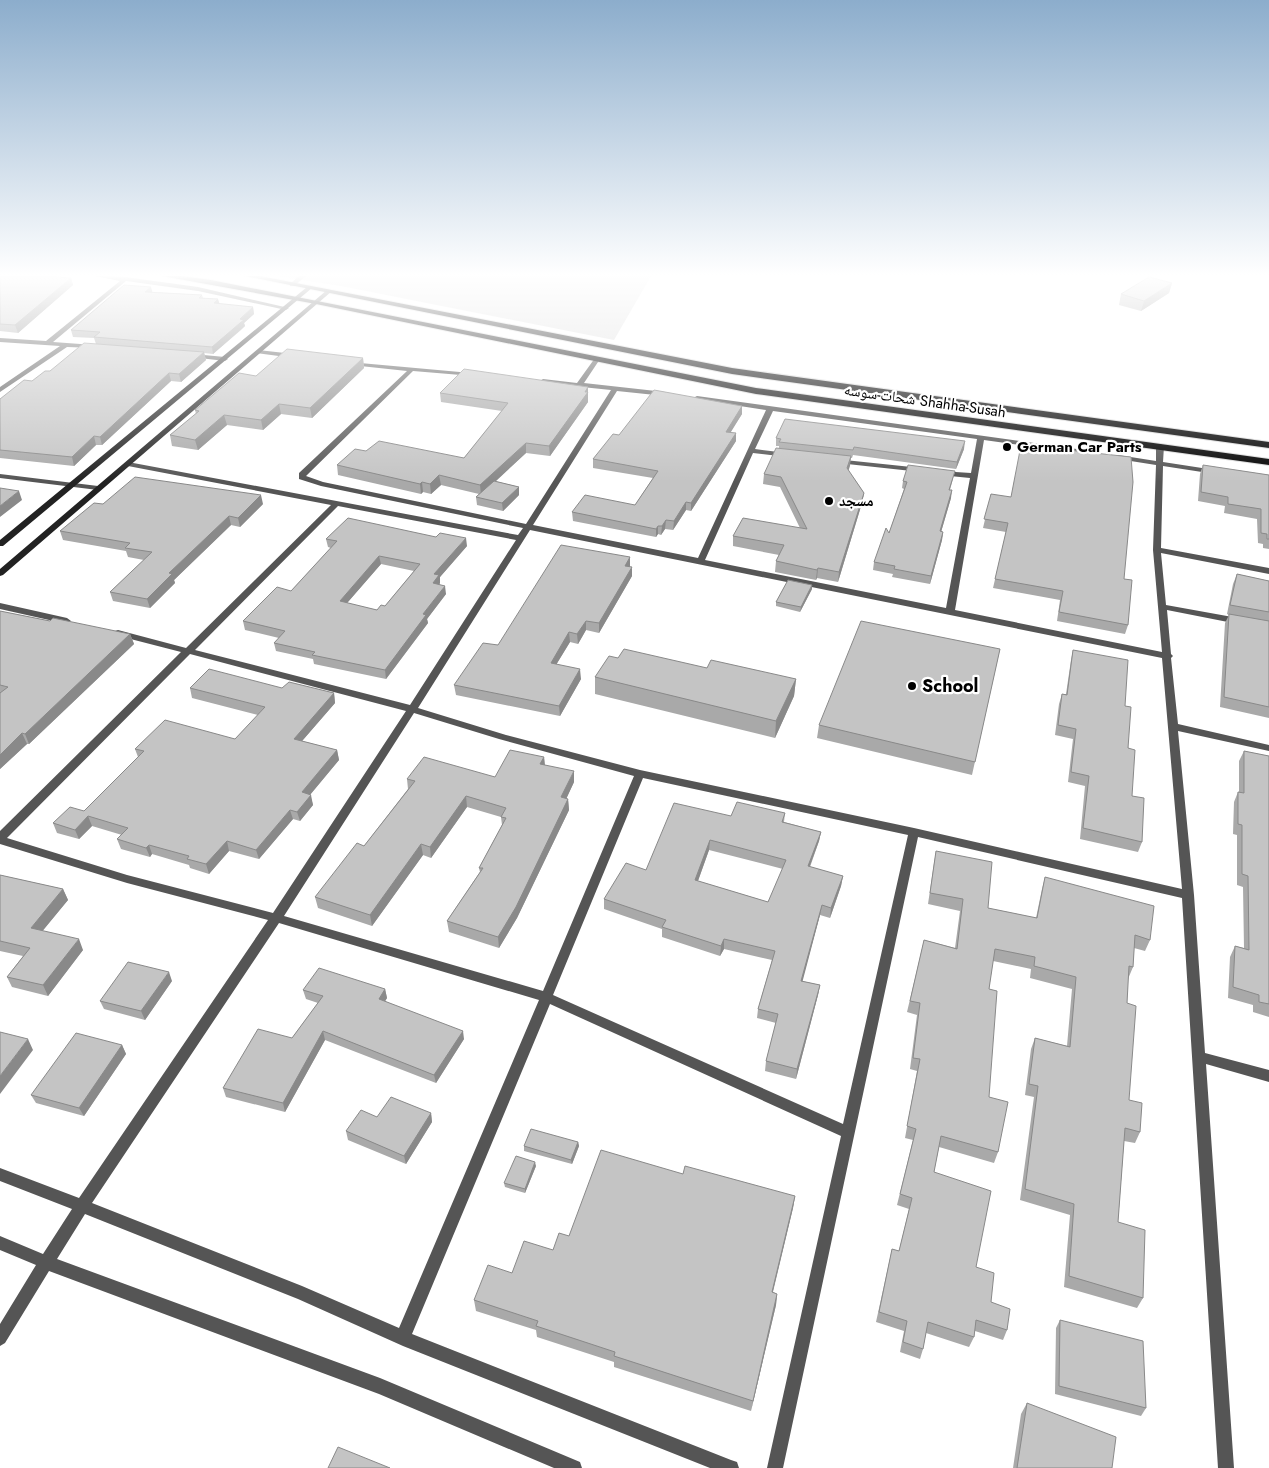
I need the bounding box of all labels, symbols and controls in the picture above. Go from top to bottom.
street label: شحات-سوسه Shahha-Susah [843,379,1007,423]
place label: German Car Parts [1017,436,1142,458]
marker: German Car Parts [1001,441,1013,453]
place label: مسجد [839,490,874,512]
marker: مسجد [823,495,835,507]
place label: School [922,673,978,699]
marker: School [906,680,918,692]

